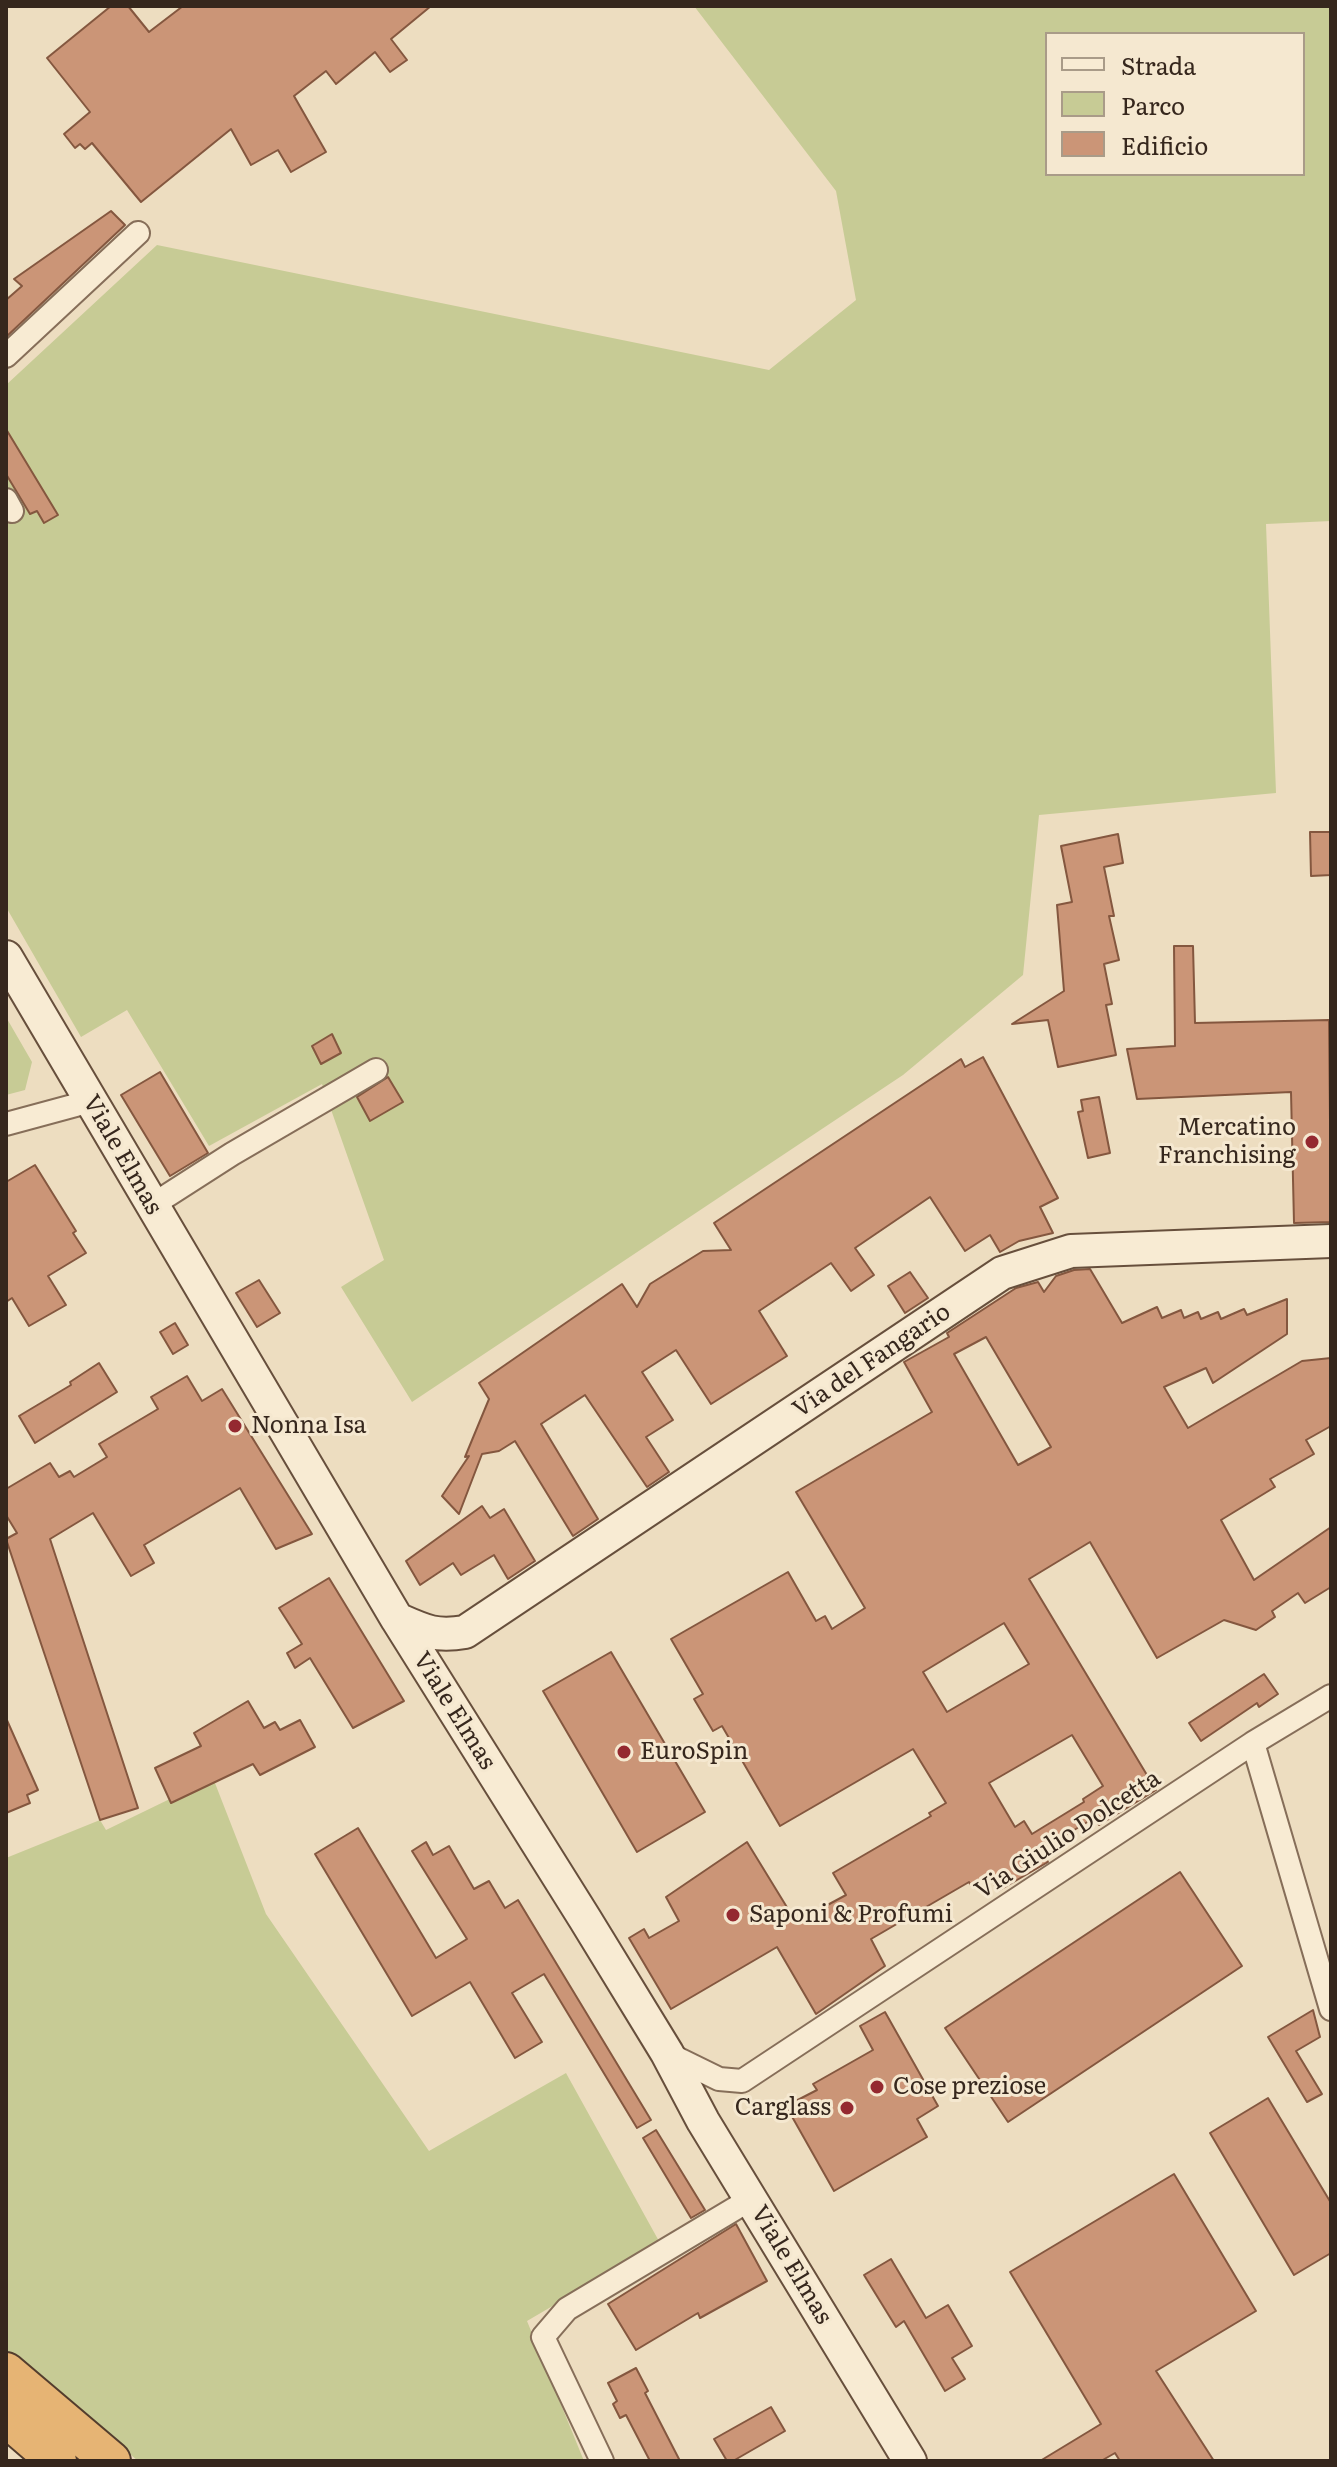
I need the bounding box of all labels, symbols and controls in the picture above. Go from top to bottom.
legend [1045,32,1305,176]
text: Strada [1121,47,1196,82]
text: Parco [1121,87,1185,122]
text: Edificio [1121,127,1208,162]
street label: Viale Elmas [76,1090,168,1220]
place label: Mercatino Franchising [1158,1114,1296,1170]
marker: Mercatino Franchising [1303,1133,1321,1151]
street label: Via del Fangario [788,1298,956,1424]
place label: Nonna Isa [251,1412,367,1440]
marker: Nonna Isa [226,1417,244,1435]
street label: Viale Elmas [406,1647,502,1775]
place label: EuroSpin [640,1738,748,1766]
marker: EuroSpin [615,1743,633,1761]
street label: Via Giulio Dolcetta [970,1764,1166,1906]
place label: Saponi & Profumi [749,1901,953,1929]
marker: Saponi & Profumi [724,1906,742,1924]
place label: Cose preziose [893,2073,1046,2101]
marker: Cose preziose [868,2078,886,2096]
place label: Carglass [735,2094,831,2122]
marker: Carglass [838,2099,856,2117]
street label: Viale Elmas [744,2200,838,2330]

